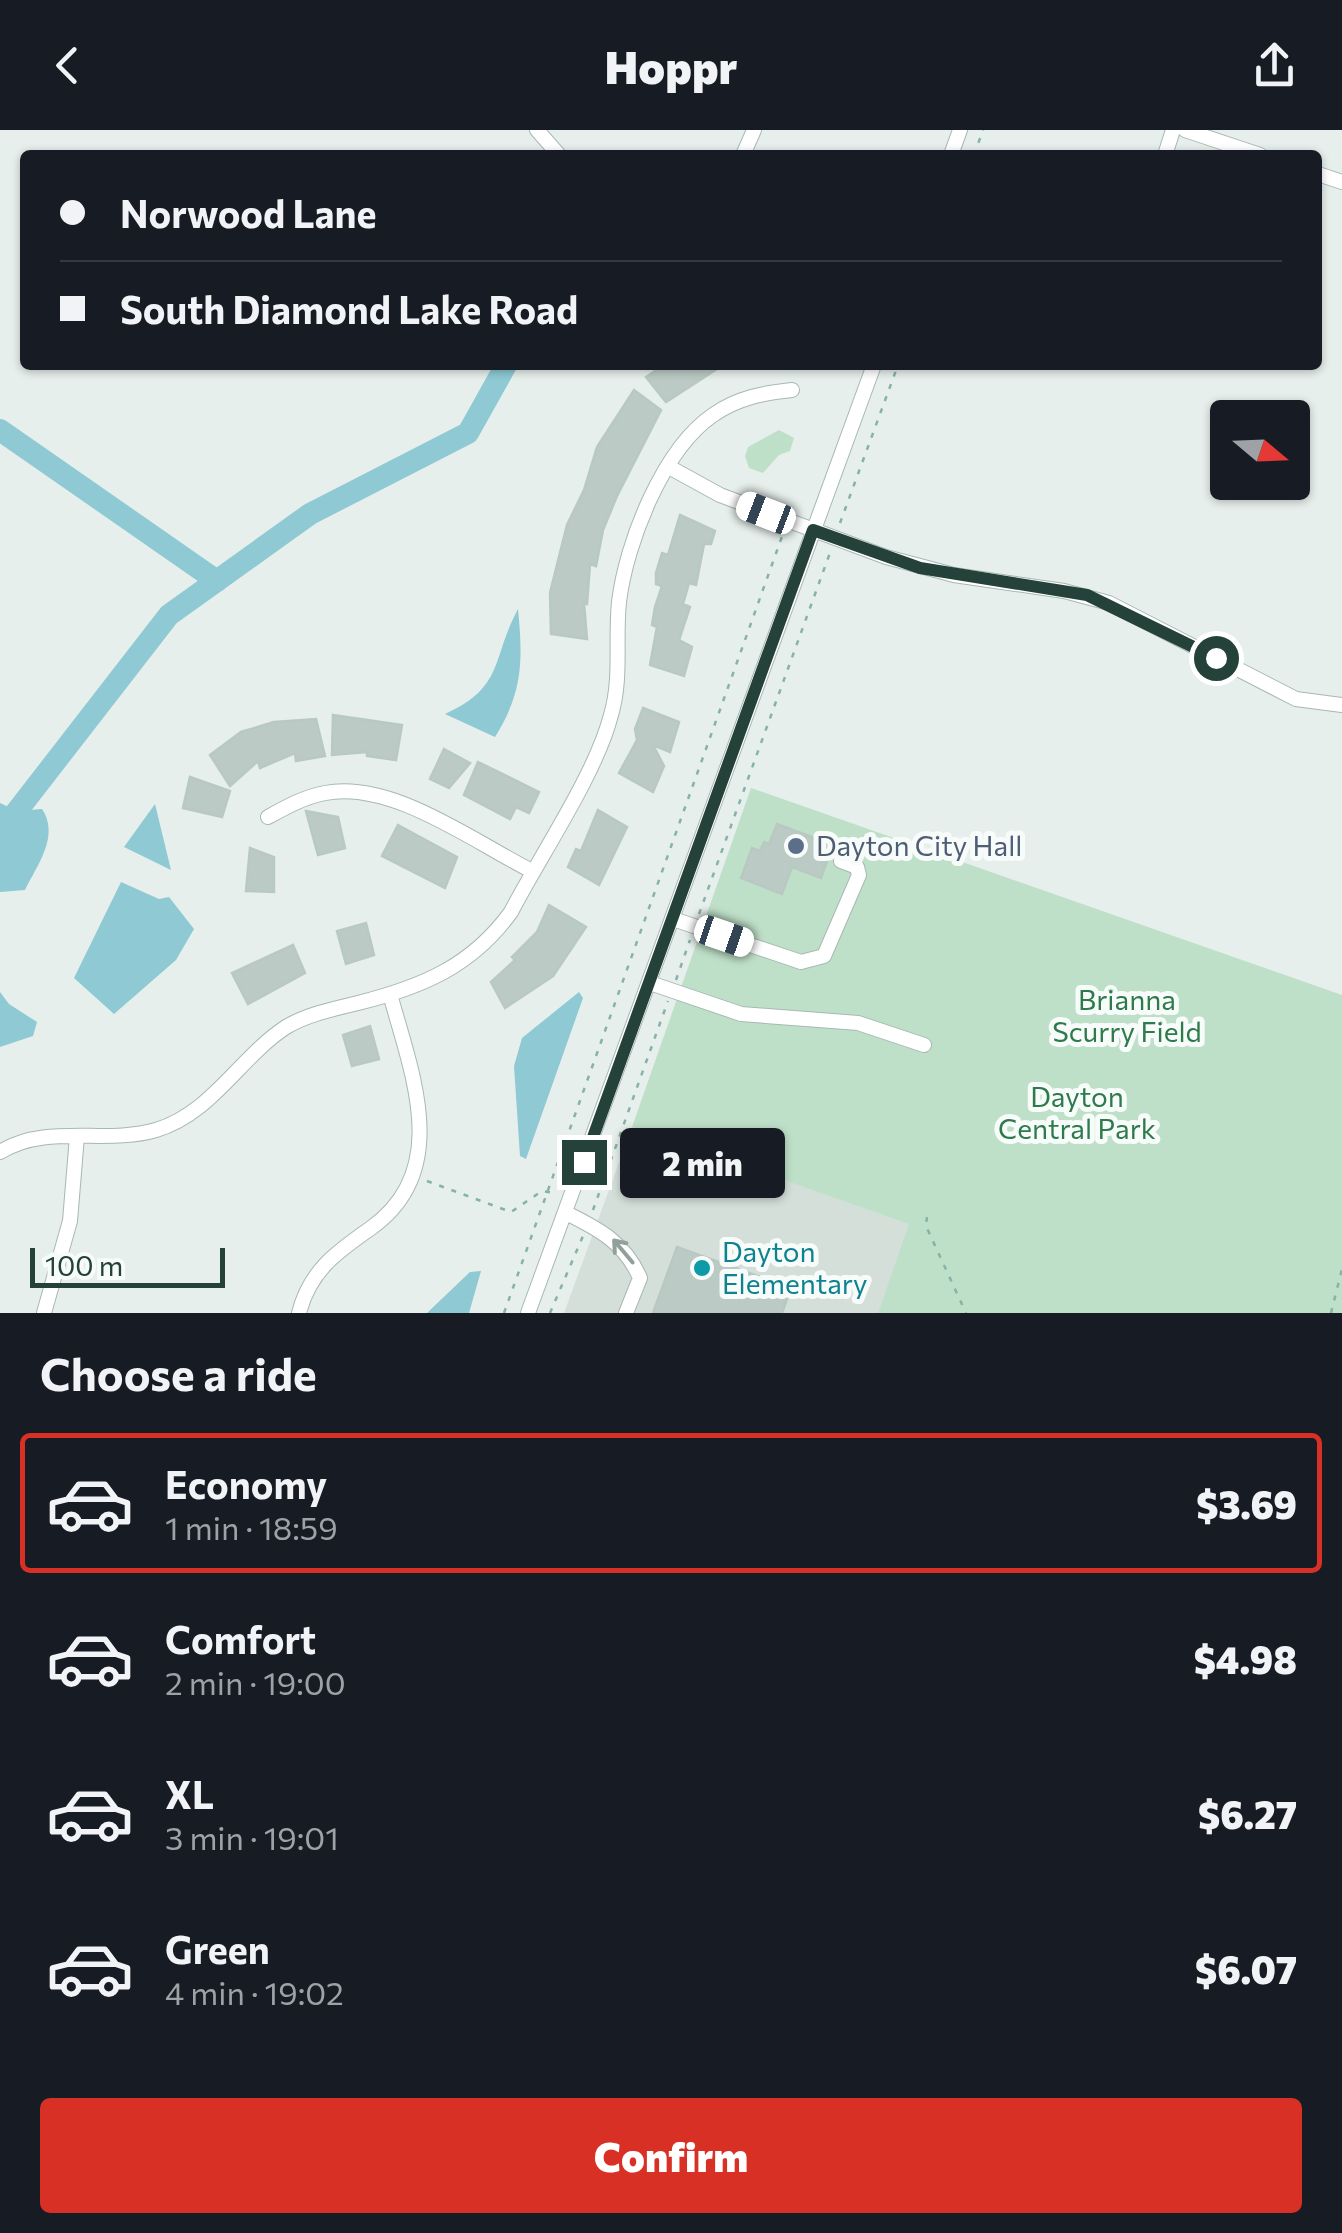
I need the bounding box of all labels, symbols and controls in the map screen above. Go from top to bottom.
icon: back [40,38,95,93]
text: Hoppr [605,38,737,93]
icon: share [1247,38,1302,93]
text: Norwood Lane [120,189,377,236]
text: South Diamond Lake Road [120,285,578,332]
north arrow [1210,400,1310,500]
map controls [1210,400,1310,500]
car [733,488,799,538]
route start [1194,636,1239,681]
place label: Dayton City Hall [816,828,1022,862]
marker: Dayton City Hall [785,835,807,857]
car [691,912,757,960]
park label: Brianna Scurry Field [1052,982,1202,1048]
park label: Dayton Central Park [998,1079,1156,1145]
callout: 2 min [619,1127,784,1197]
route end [562,1140,607,1185]
text: 2 min [662,1143,743,1183]
place label: Dayton Elementary [722,1234,868,1300]
one-way arrow [612,1239,635,1264]
scale bar [30,1243,225,1288]
text: 100 m [45,1248,123,1282]
marker: Dayton Elementary [691,1257,713,1279]
text: Choose a ride [40,1345,317,1400]
icon: car [45,1458,135,1548]
text: Economy [165,1460,327,1507]
text: $3.69 [1196,1480,1297,1527]
text: 1 min · 18:59 [165,1507,338,1547]
icon: car [45,1613,135,1703]
text: Comfort [165,1615,316,1662]
text: $4.98 [1194,1635,1297,1682]
text: 2 min · 19:00 [165,1662,346,1702]
icon: car [45,1768,135,1858]
text: XL [165,1770,214,1817]
text: $6.27 [1198,1790,1297,1837]
text: 3 min · 19:01 [165,1817,339,1857]
icon: car [45,1923,135,2013]
text: Green [165,1925,270,1972]
text: $6.07 [1195,1945,1297,1992]
text: 4 min · 19:02 [165,1972,344,2012]
button: Confirm [40,2098,1302,2213]

